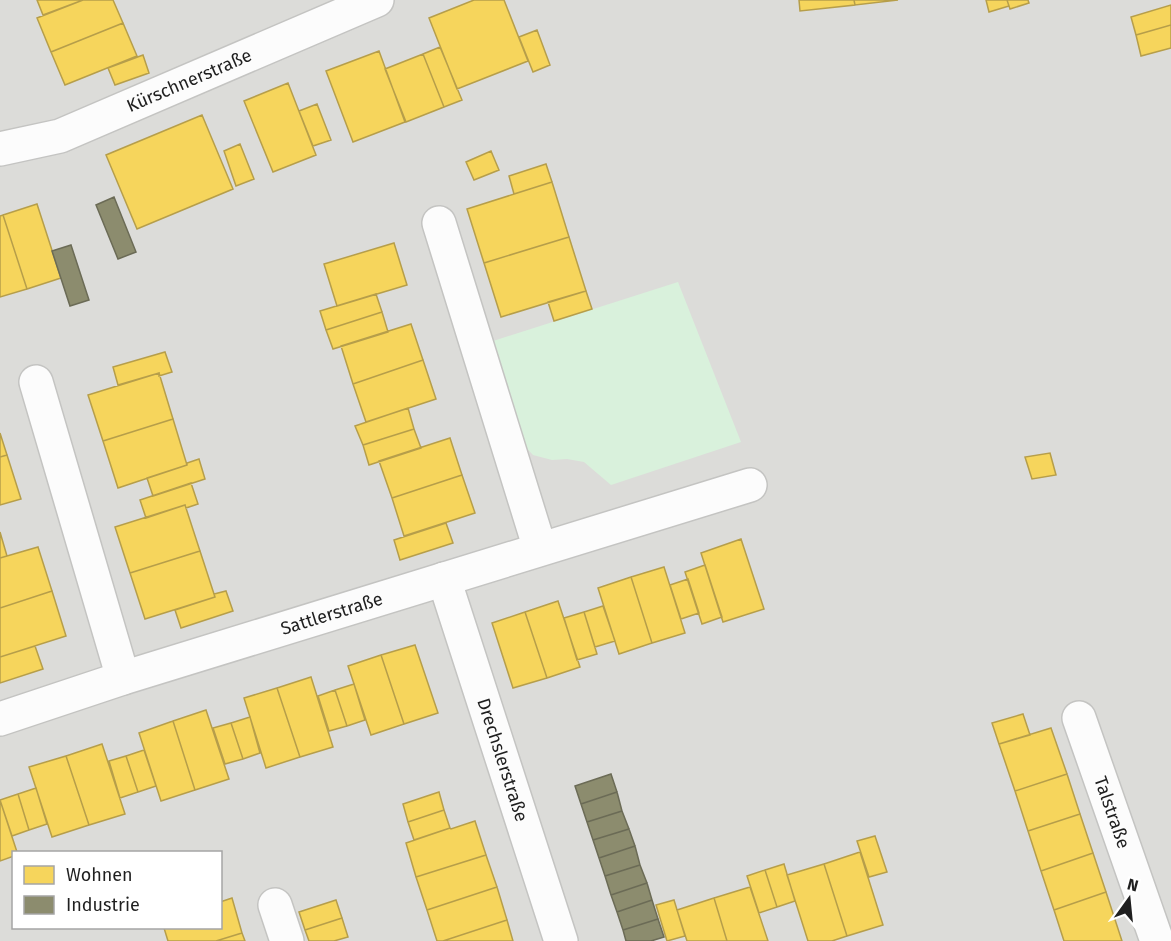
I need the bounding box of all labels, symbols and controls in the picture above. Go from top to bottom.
street label: Kürschnerstraße [123,44,255,117]
street label: Sattlerstraße [278,588,385,640]
street label: Drechslerstraße [472,695,533,824]
street label: Talstraße [1089,773,1135,851]
legend [12,851,222,929]
text: Wohnen [66,864,133,886]
north arrow [1099,869,1159,929]
text: N [1125,874,1140,896]
text: Industrie [66,894,140,916]

